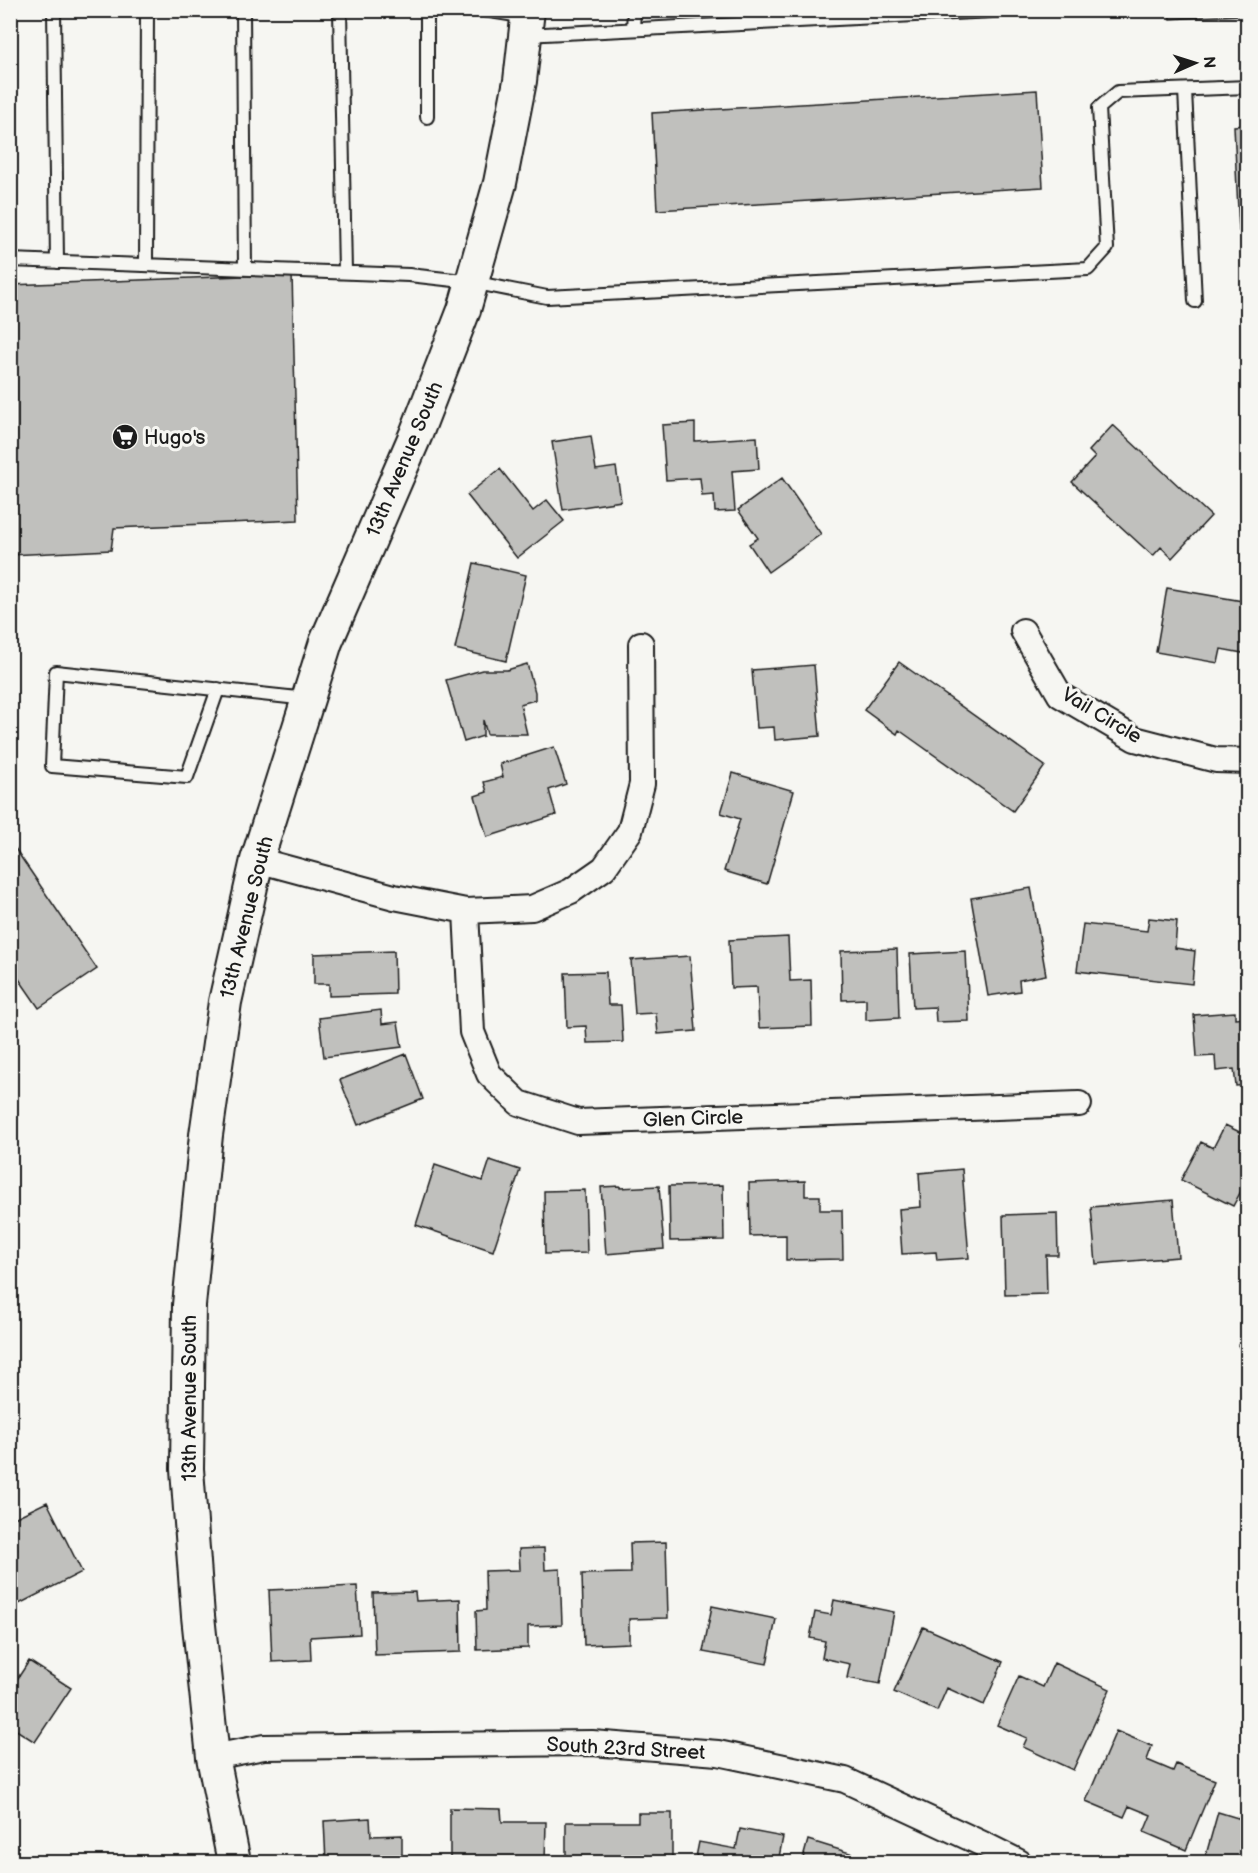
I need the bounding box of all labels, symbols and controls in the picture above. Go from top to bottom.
north arrow [1165,33,1225,93]
text: N [1199,56,1218,69]
street label: 13th Avenue South [361,378,448,541]
supermarket icon: Hugo's [110,422,140,452]
place label: Hugo's [144,426,206,450]
street label: Vail Circle [1057,683,1146,749]
street label: 13th Avenue South [215,834,279,1001]
street label: Glen Circle [642,1105,744,1133]
street label: 13th Avenue South [178,1315,202,1481]
street label: South 23rd Street [546,1733,706,1765]

